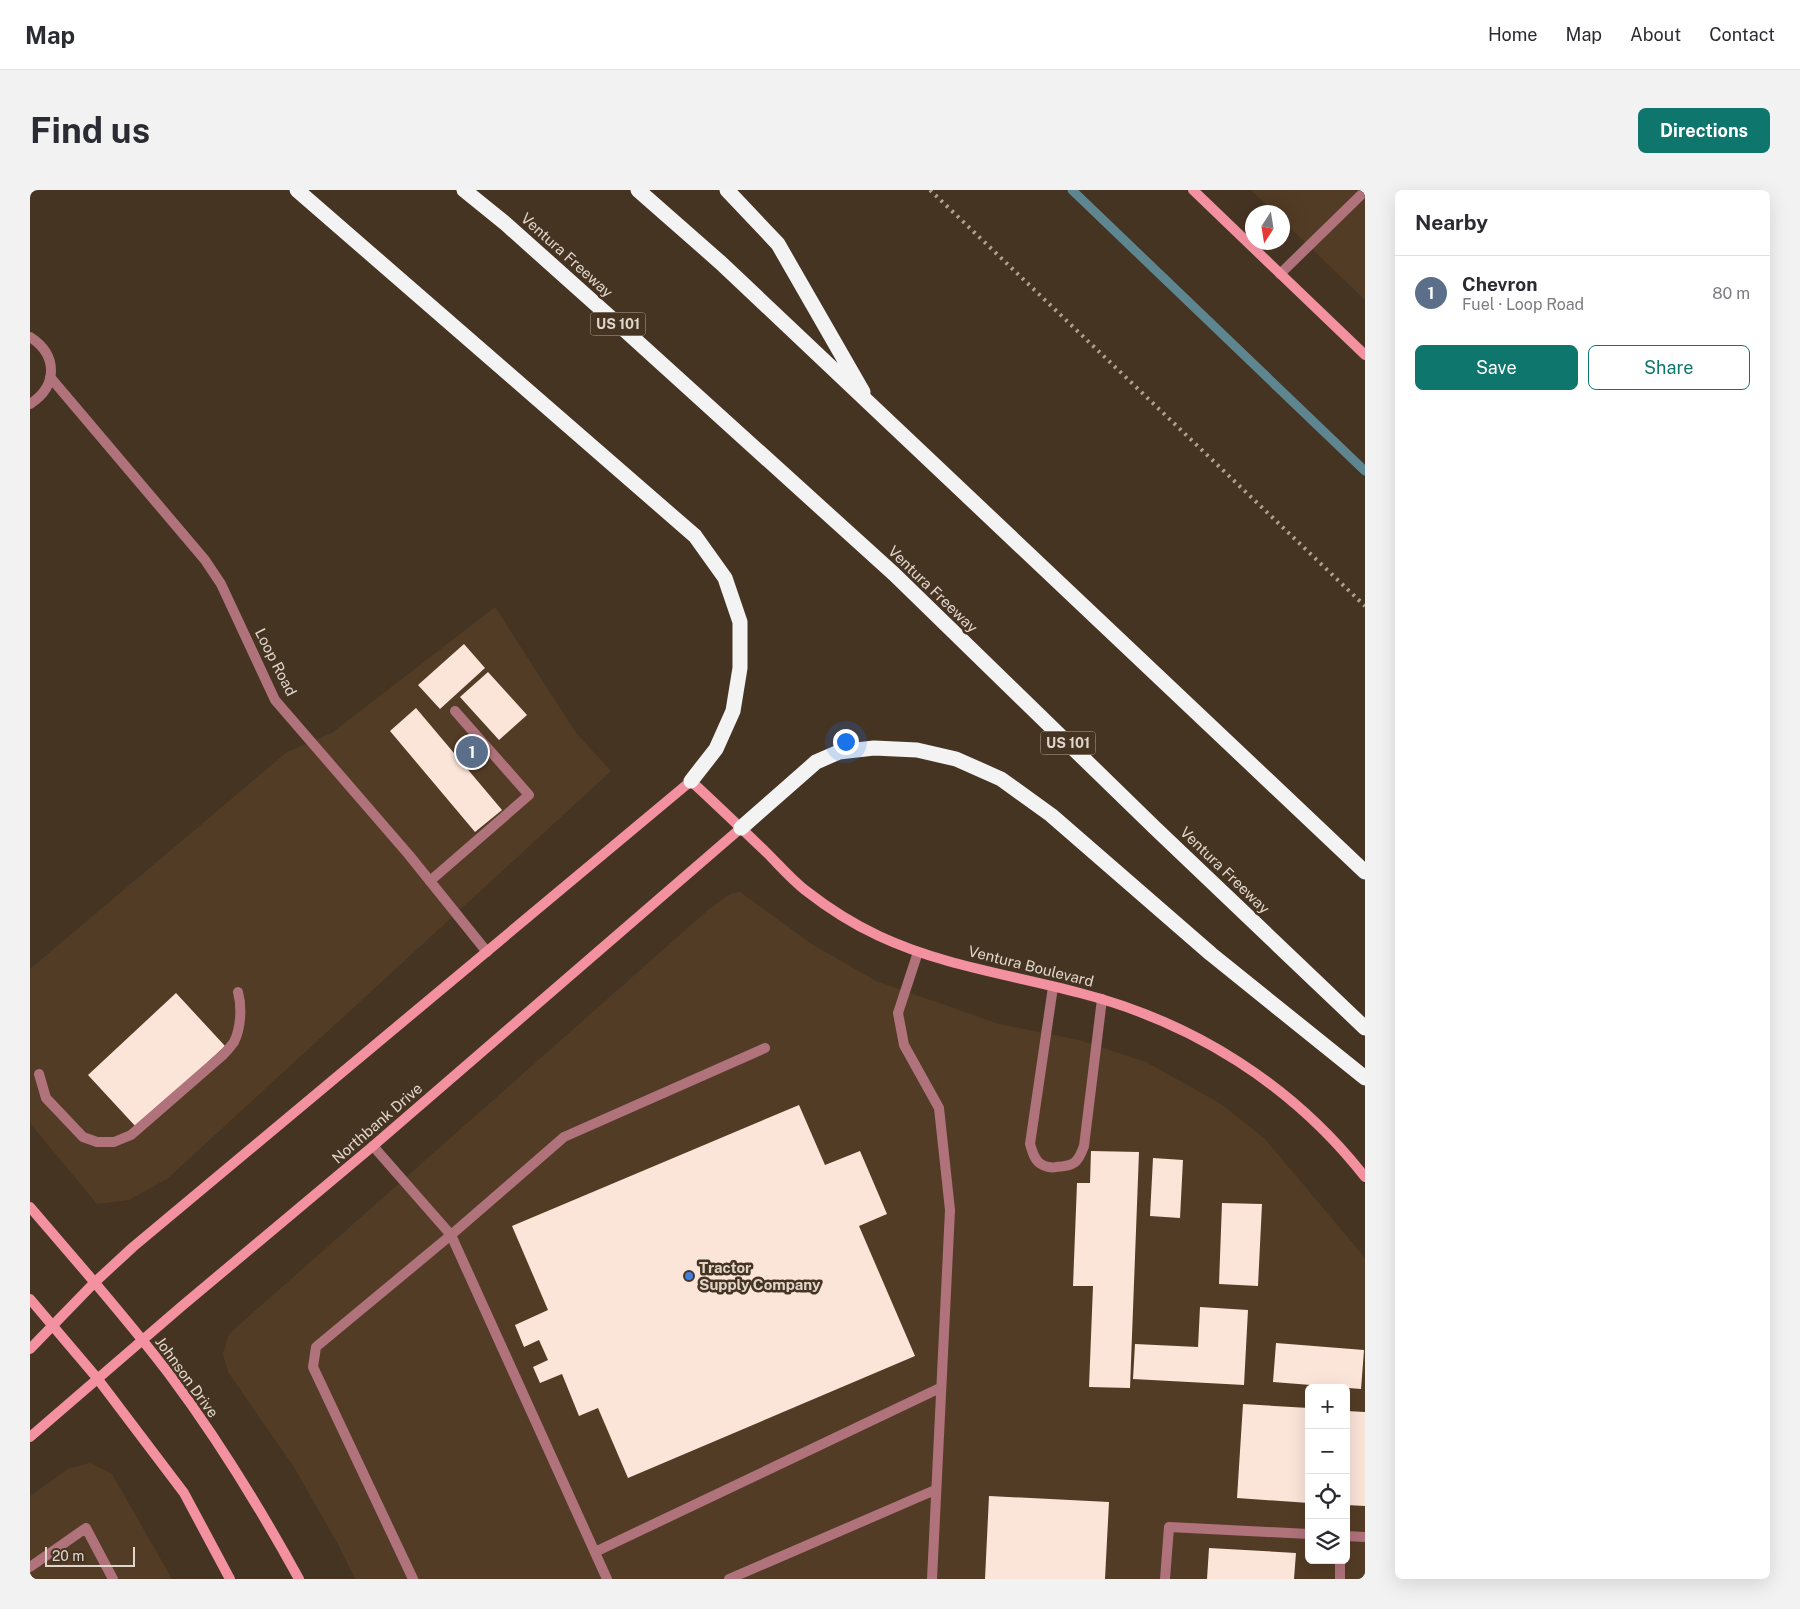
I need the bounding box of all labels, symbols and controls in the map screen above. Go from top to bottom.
text: Map [25,21,75,49]
text: Home [1488,24,1538,45]
text: Map [1566,24,1602,45]
text: About [1630,24,1681,45]
text: Contact [1709,24,1775,45]
button: Directions [1638,108,1770,153]
text: Find us [30,110,150,151]
north arrow [1245,205,1290,250]
street label: Ventura Freeway [518,209,616,301]
text: Nearby [1415,210,1488,235]
text: Chevron [1462,273,1537,295]
text: 1 [1428,284,1434,303]
text: 80 m [1712,284,1750,303]
text: Fuel · Loop Road [1462,295,1584,314]
road number: US 101 [590,312,646,336]
button: Save [1415,345,1578,390]
button: Share [1588,345,1750,390]
street label: Ventura Freeway [885,542,981,636]
street label: Loop Road [252,625,300,699]
your location [833,729,859,755]
road number: US 101 [1040,732,1096,754]
pin: 1 [456,733,488,771]
street label: Ventura Freeway [1177,823,1273,917]
street label: Ventura Boulevard [967,942,1095,990]
street label: Northbank Drive [329,1079,425,1167]
place label: Tractor Supply Company [699,1259,821,1293]
marker: Tractor Supply Company [683,1270,695,1282]
street label: Johnson Drive [152,1333,222,1421]
map controls [1305,1384,1350,1564]
button: + [1305,1384,1350,1429]
button: − [1305,1429,1350,1474]
button: locate [1305,1474,1350,1519]
button: layers [1305,1519,1350,1564]
scale bar [45,1544,135,1567]
text: 20 m [52,1548,84,1564]

